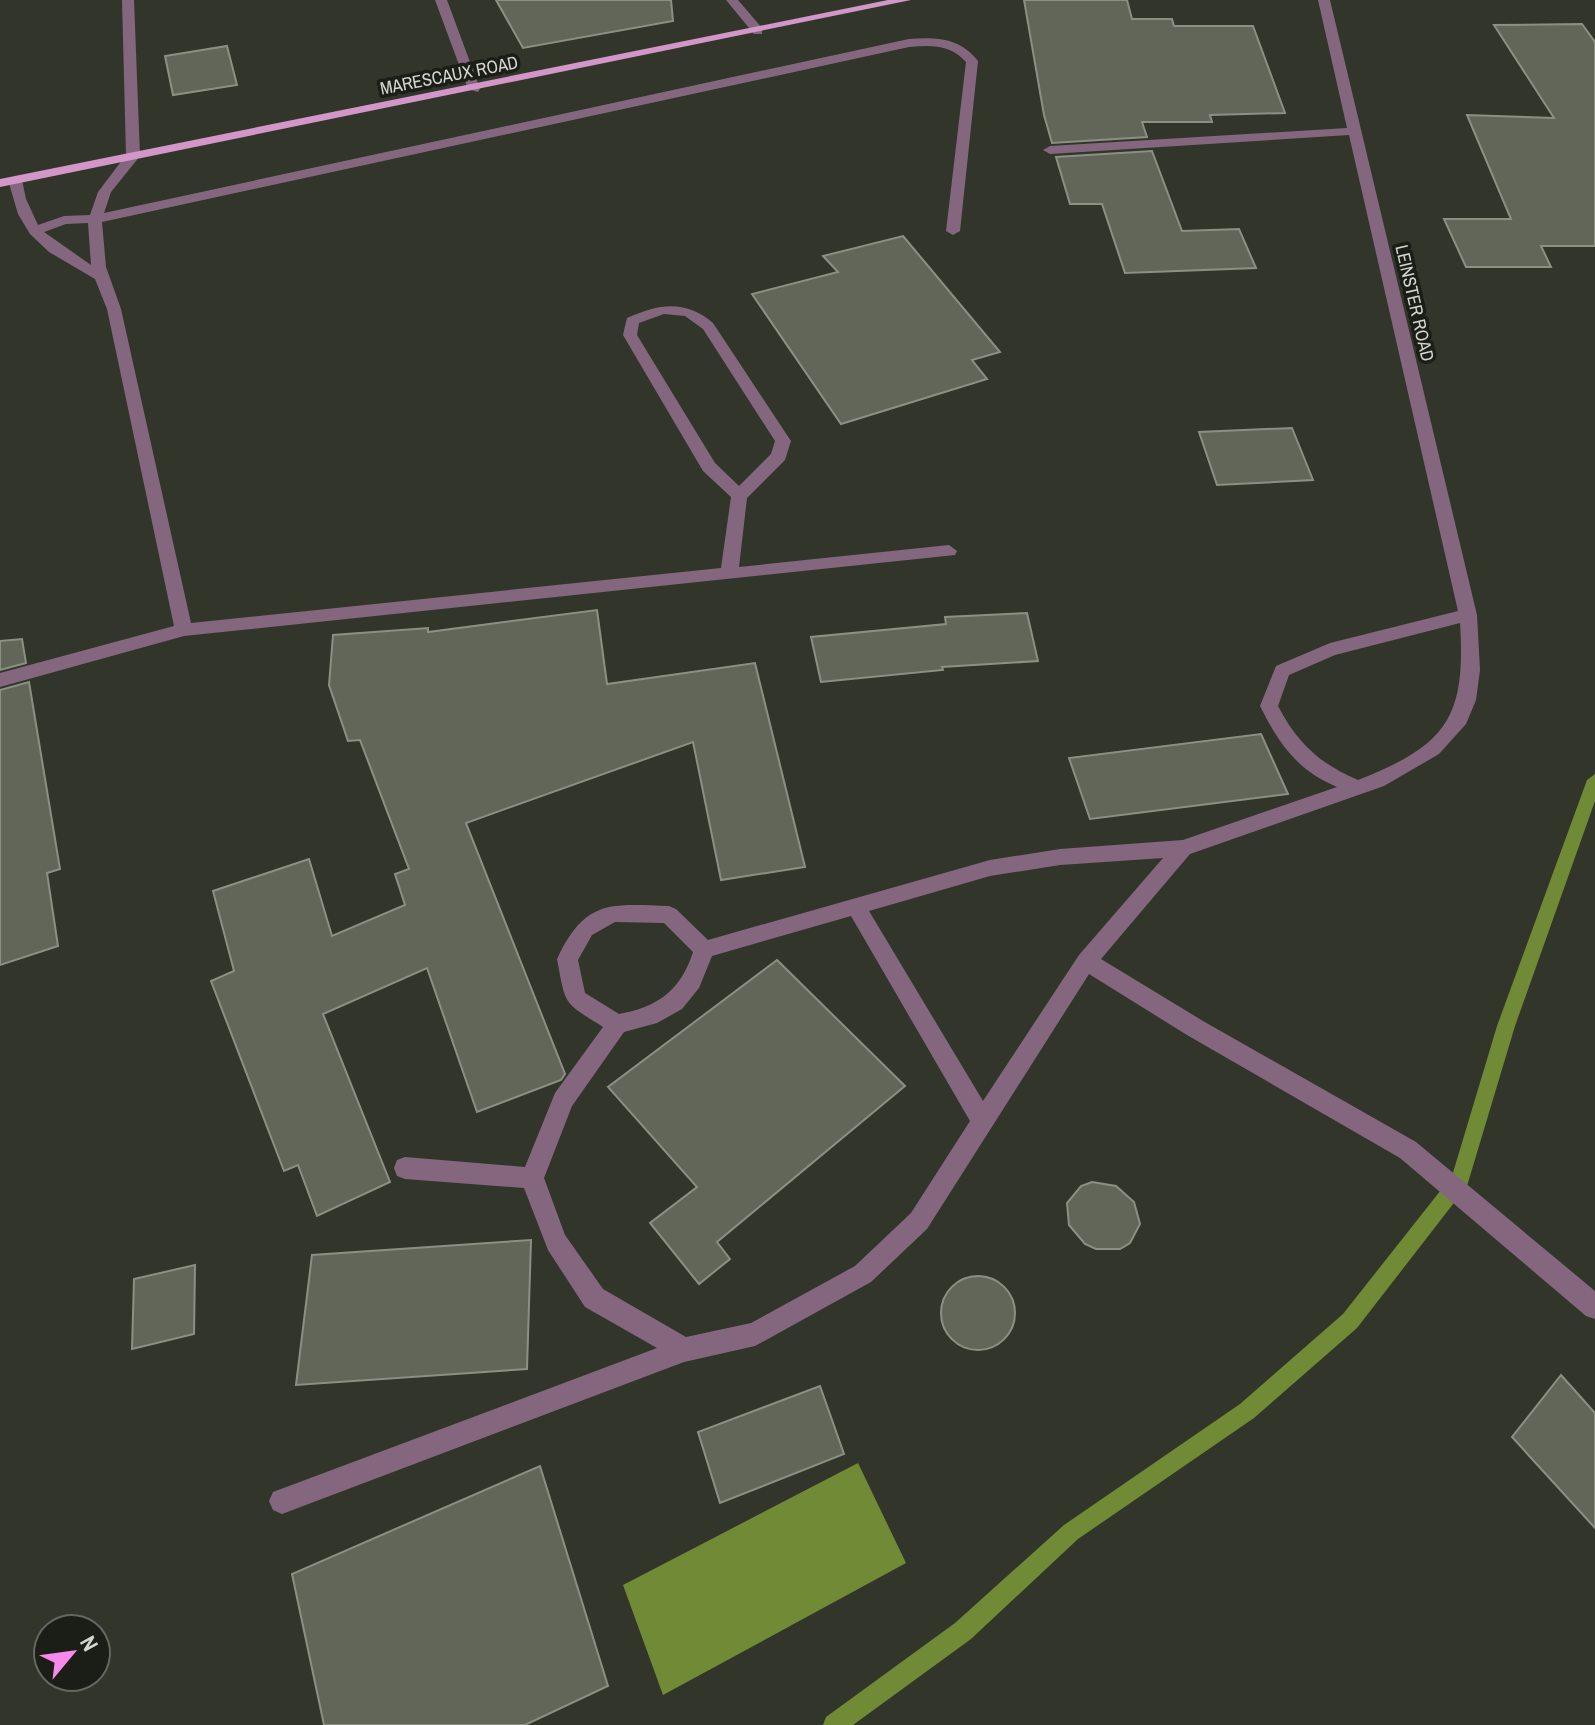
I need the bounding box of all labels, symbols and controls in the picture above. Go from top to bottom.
street label: MARESCAUX ROAD [378,49,520,101]
street label: LEINSTER ROAD [1389,242,1441,364]
north arrow [32,1613,112,1693]
text: N [73,1630,106,1656]

